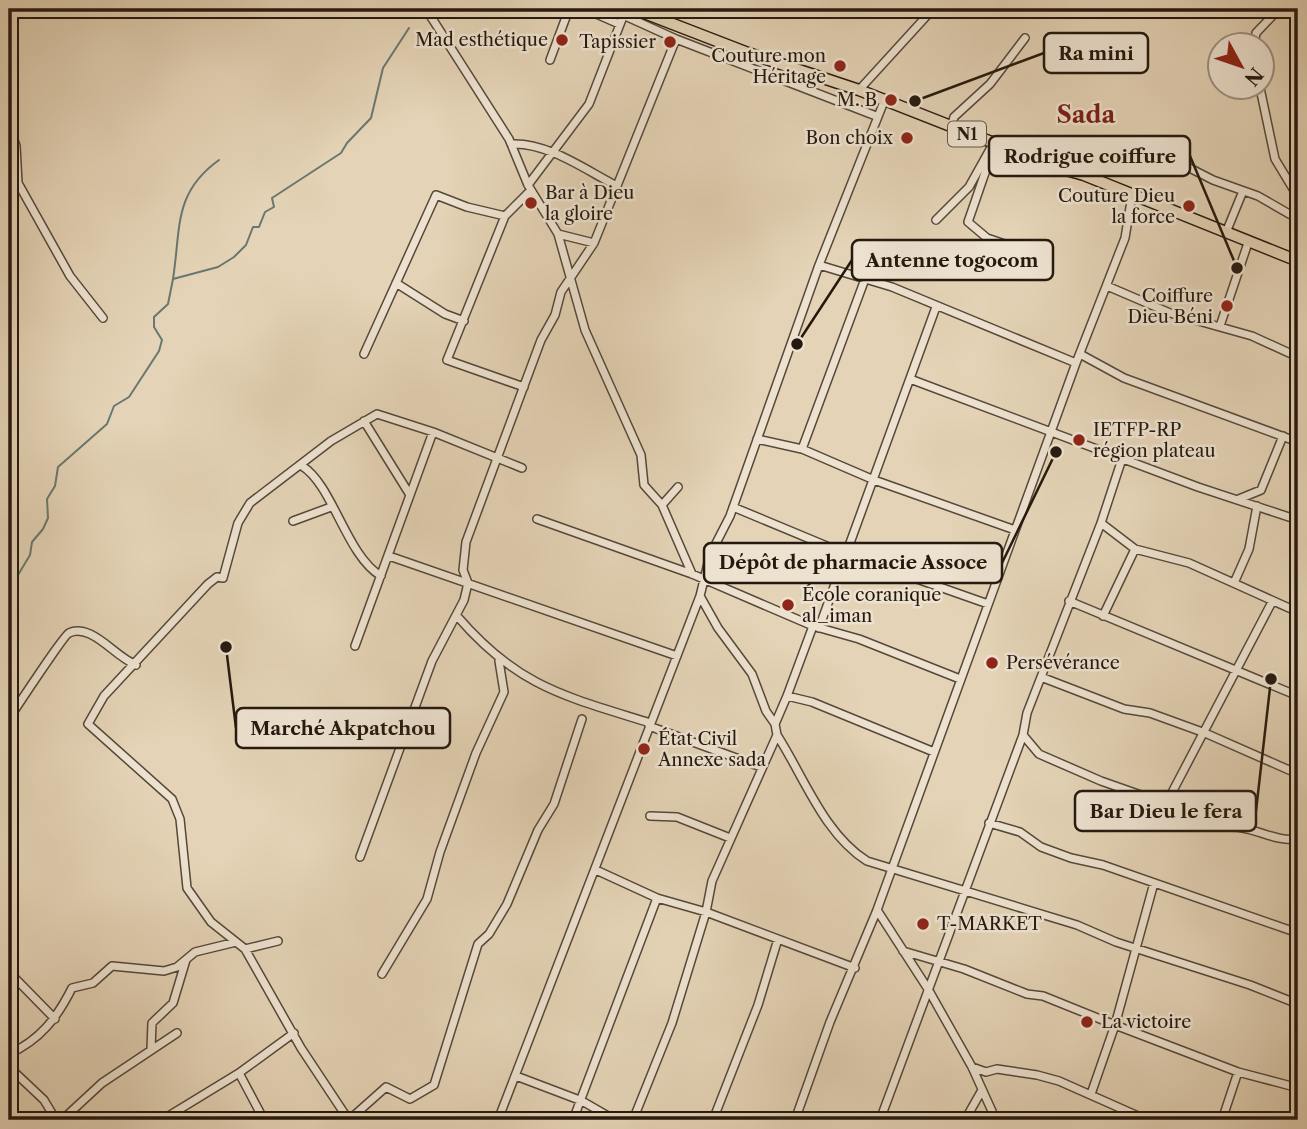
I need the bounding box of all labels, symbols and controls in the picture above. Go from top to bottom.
place label: Mad esthétique [415,29,548,51]
place label: Tapissier [579,31,656,53]
marker: Mad esthétique [554,32,570,48]
north arrow [1206,32,1276,102]
callout: Ra mini [1044,33,1148,73]
marker: Tapissier [662,34,678,50]
text: Ra mini [1058,42,1134,65]
place label: Couture mon Héritage [711,45,826,88]
marker: Couture mon Héritage [832,58,848,74]
text: N [1240,63,1268,90]
place label: M. B [837,89,877,111]
marker: M. B [883,92,899,108]
district label: Sada [1056,100,1117,129]
road number: N1 [948,122,986,146]
place label: Bon choix [806,127,893,149]
marker: Bon choix [899,130,915,146]
callout: Rodrigue coiffure [989,136,1190,176]
text: Rodrigue coiffure [1004,145,1176,168]
place label: Bar à Dieu la gloire [545,182,634,225]
place label: Couture Dieu la force [1058,185,1175,228]
marker: Bar à Dieu la gloire [523,195,539,211]
marker: Couture Dieu la force [1181,198,1197,214]
callout: Antenne togocom [852,240,1053,280]
text: Antenne togocom [865,249,1039,272]
place label: Coiffure Dieu Béni [1128,285,1214,328]
marker: Coiffure Dieu Béni [1219,298,1235,314]
place label: IETFP-RP région plateau [1093,419,1215,462]
marker: IETFP-RP région plateau [1071,432,1087,448]
callout: Dépôt de pharmacie Assoce [704,543,1002,583]
text: Dépôt de pharmacie Assoce [719,551,987,574]
place label: École coranique al_iman [802,583,941,627]
marker: École coranique al_iman [780,597,796,613]
place label: Persévérance [1006,652,1120,674]
marker: Persévérance [984,655,1000,671]
callout: Marché Akpatchou [236,708,450,748]
text: Marché Akpatchou [250,717,436,740]
place label: État Civil Annexe sada [657,727,766,771]
marker: État Civil Annexe sada [636,741,652,757]
callout: Bar Dieu le fera [1075,791,1256,831]
text: Bar Dieu le fera [1090,800,1243,823]
place label: T-MARKET [937,913,1042,935]
marker: T-MARKET [915,916,931,932]
place label: La victoire [1101,1011,1191,1033]
marker: La victoire [1079,1014,1095,1030]

